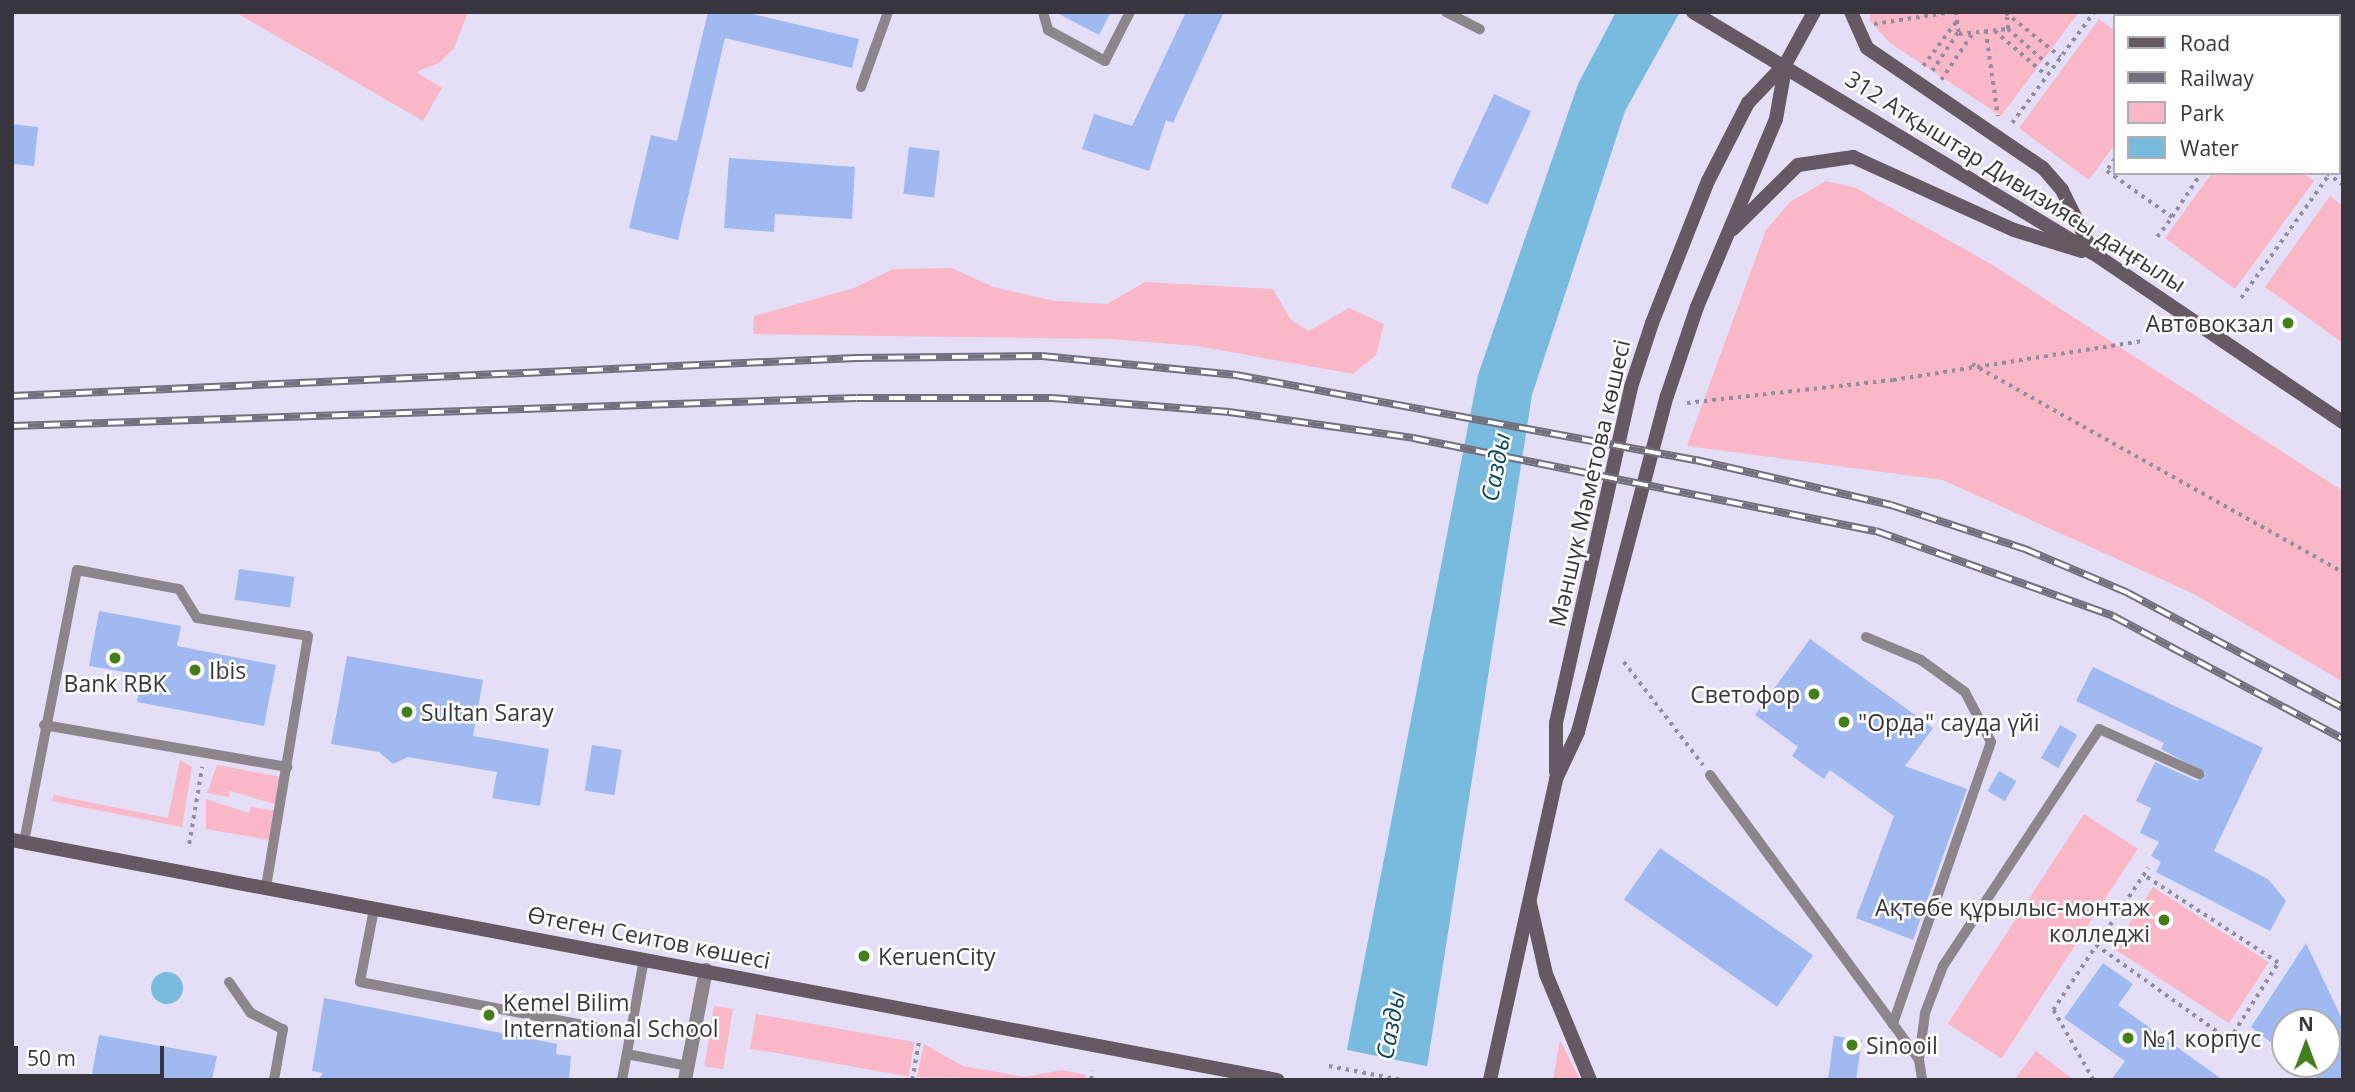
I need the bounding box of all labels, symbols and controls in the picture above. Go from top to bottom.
legend [2114,14,2341,175]
text: Road [2180,29,2230,57]
street label: 312 Атқыштар Дивизиясы даңғылы [1841,64,2191,298]
text: Railway [2180,64,2254,92]
text: Park [2180,99,2224,127]
text: Water [2180,134,2239,162]
place label: Автовокзал [2146,309,2274,337]
marker: Автовокзал [2280,315,2296,331]
street label: Мәншүк Мәметова көшесі [1542,337,1636,629]
water label: Сазды [1474,430,1516,504]
marker: Bank RBK [107,650,123,666]
place label: Ibis [209,656,246,684]
marker: Ibis [187,662,203,678]
place label: Bank RBK [64,669,166,697]
place label: Светофор [1690,680,1800,708]
marker: Светофор [1806,686,1822,702]
place label: Sultan Saray [421,698,554,726]
marker: Sultan Saray [399,704,415,720]
place label: "Орда" сауда үйі [1858,708,2039,736]
marker: "Орда" сауда үйі [1836,714,1852,730]
place label: Ақтөбе құрылыс-монтаж колледжі [1875,893,2150,947]
street label: Өтеген Сеитов көшесі [525,900,773,974]
marker: Ақтөбе құрылыс-монтаж колледжі [2156,912,2172,928]
place label: KeruenCity [878,942,996,970]
marker: KeruenCity [856,948,872,964]
place label: Kemel Bilim International School [503,988,719,1042]
water label: Сазды [1369,988,1411,1062]
marker: Kemel Bilim International School [481,1007,497,1023]
north arrow [2271,1008,2341,1078]
text: N [2298,1011,2314,1037]
place label: №1 корпус [2142,1024,2261,1052]
marker: №1 корпус [2120,1030,2136,1046]
place label: Sinooil [1866,1031,1938,1059]
scale bar [18,1032,168,1076]
marker: Sinooil [1844,1037,1860,1053]
text: 50 m [27,1044,76,1072]

